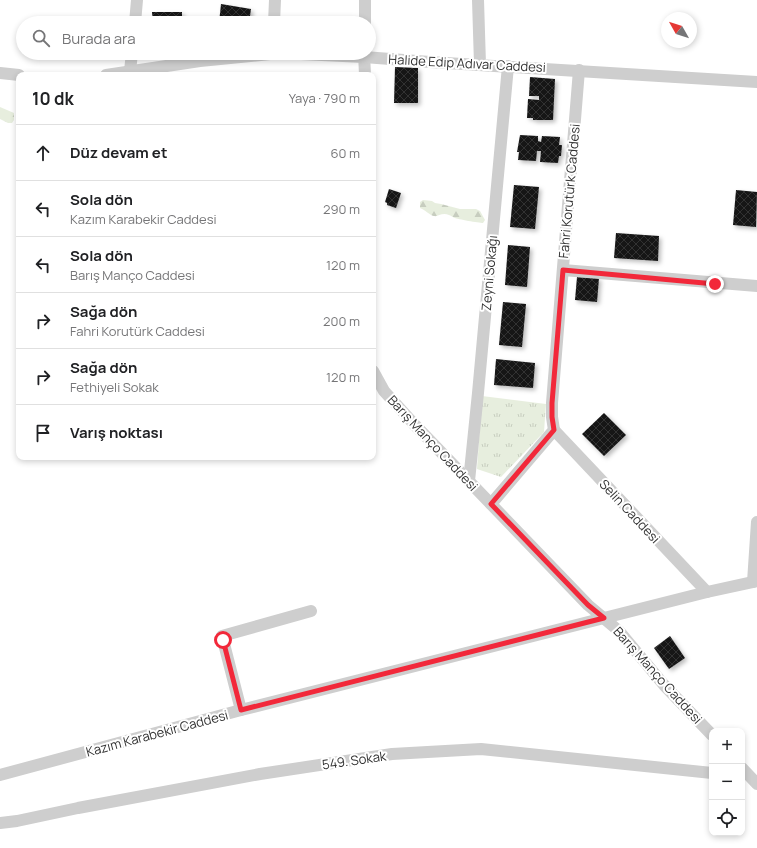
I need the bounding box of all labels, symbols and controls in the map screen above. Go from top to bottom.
north arrow [661,12,697,48]
search box [16,16,376,60]
icon: search [30,27,52,49]
text: Burada ara [62,28,136,49]
street label: Halide Edip Adıvar Caddesi [388,50,546,76]
text: 10 dk [32,87,74,110]
text: Yaya · 790 m [289,89,360,107]
street label: Fahri Korutürk Caddesi [554,123,584,259]
icon: ahead [32,142,54,164]
text: Düz devam et [70,142,167,163]
text: 60 m [330,144,360,162]
text: Sola dön [70,189,133,210]
icon: left [32,198,54,220]
text: 290 m [323,200,360,218]
text: Kazım Karabekir Caddesi [70,210,217,228]
street label: Zeyni Sokağı [477,234,501,312]
text: Sola dön [70,245,133,266]
icon: left [32,254,54,276]
text: 120 m [326,256,360,274]
text: Barış Manço Caddesi [70,266,195,284]
route end [706,275,724,293]
text: Sağa dön [70,301,137,322]
icon: right [32,310,54,332]
text: 200 m [323,312,360,330]
text: Fahri Korutürk Caddesi [70,322,205,340]
text: Sağa dön [70,357,137,378]
icon: right [32,366,54,388]
text: 120 m [326,368,360,386]
text: Fethiyeli Sokak [70,378,159,396]
street label: Barış Manço Caddesi [384,391,482,495]
icon: arrive [32,422,54,444]
text: Varış noktası [70,422,163,443]
street label: Selin Caddesi [596,475,664,547]
street label: Barış Manço Caddesi [610,623,706,727]
route start [214,631,232,649]
street label: Kazım Karabekir Caddesi [84,705,230,761]
map controls [709,728,745,836]
button: + [709,728,745,764]
street label: 549. Sokak [321,747,388,773]
button: − [709,764,745,800]
button: locate [709,800,745,836]

